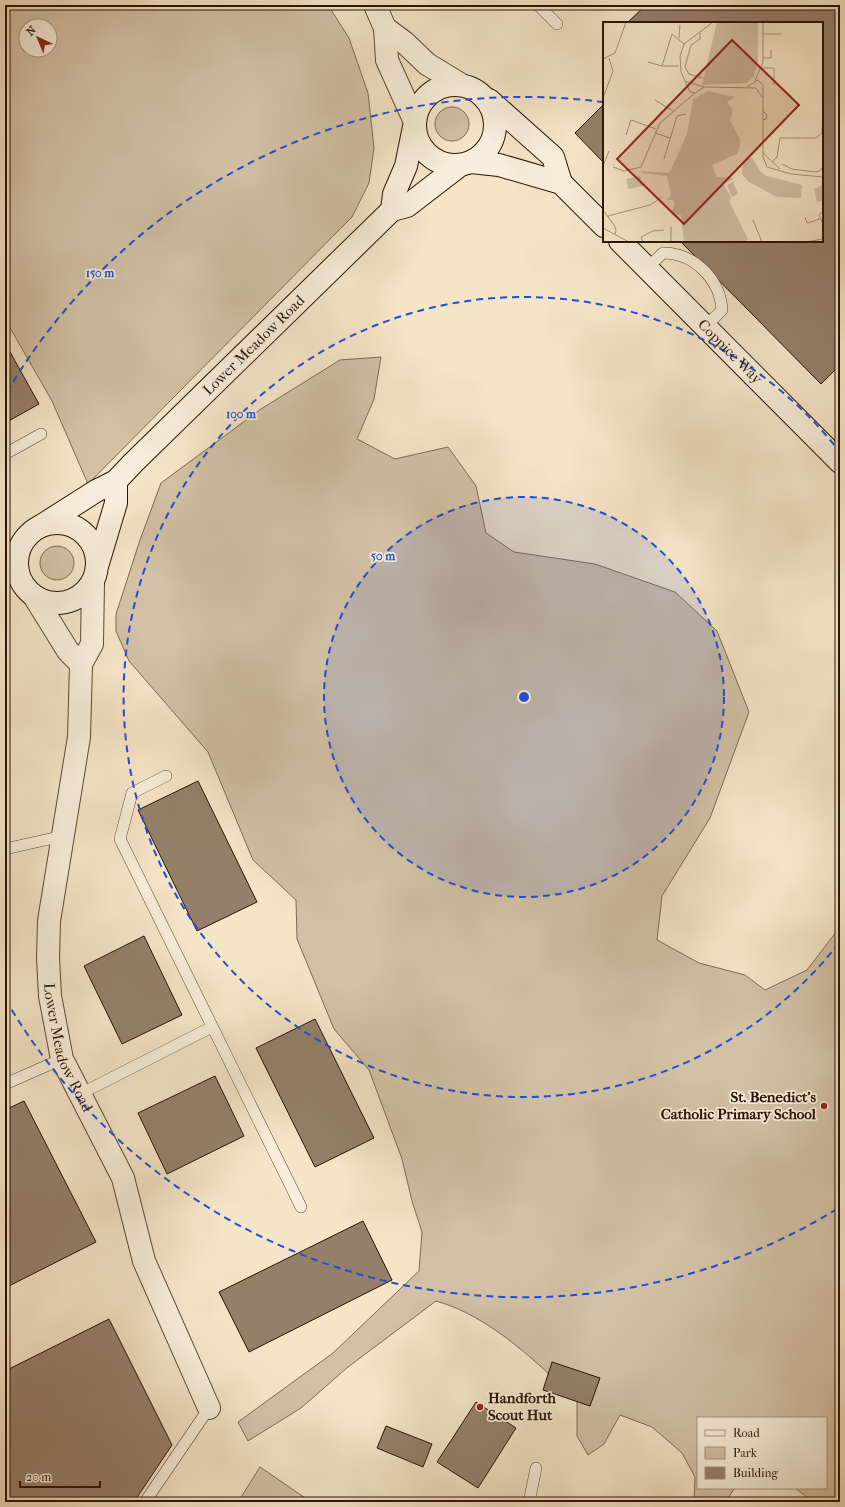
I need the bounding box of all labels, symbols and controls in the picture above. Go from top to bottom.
north arrow [18,18,58,58]
inset map [603,22,823,242]
text: N [24,23,39,39]
text: 150 m [86,266,115,280]
street label: Lower Meadow Road [199,291,309,399]
street label: Coppice Way [694,315,767,388]
text: 100 m [226,407,257,421]
text: 50 m [371,549,396,563]
centre of rings [517,690,531,704]
street label: Lower Meadow Road [40,982,97,1116]
place label: St. Benedict's Catholic Primary School [661,1088,817,1123]
marker: St. Benedict's Catholic Primary School [819,1101,829,1111]
place label: Handforth Scout Hut [488,1389,557,1424]
marker: Handforth Scout Hut [475,1402,485,1412]
legend [697,1417,827,1489]
text: Road [733,1426,760,1440]
text: Park [733,1446,758,1460]
scale bar [20,1463,100,1489]
text: Building [733,1466,778,1480]
text: 20 m [26,1470,51,1484]

